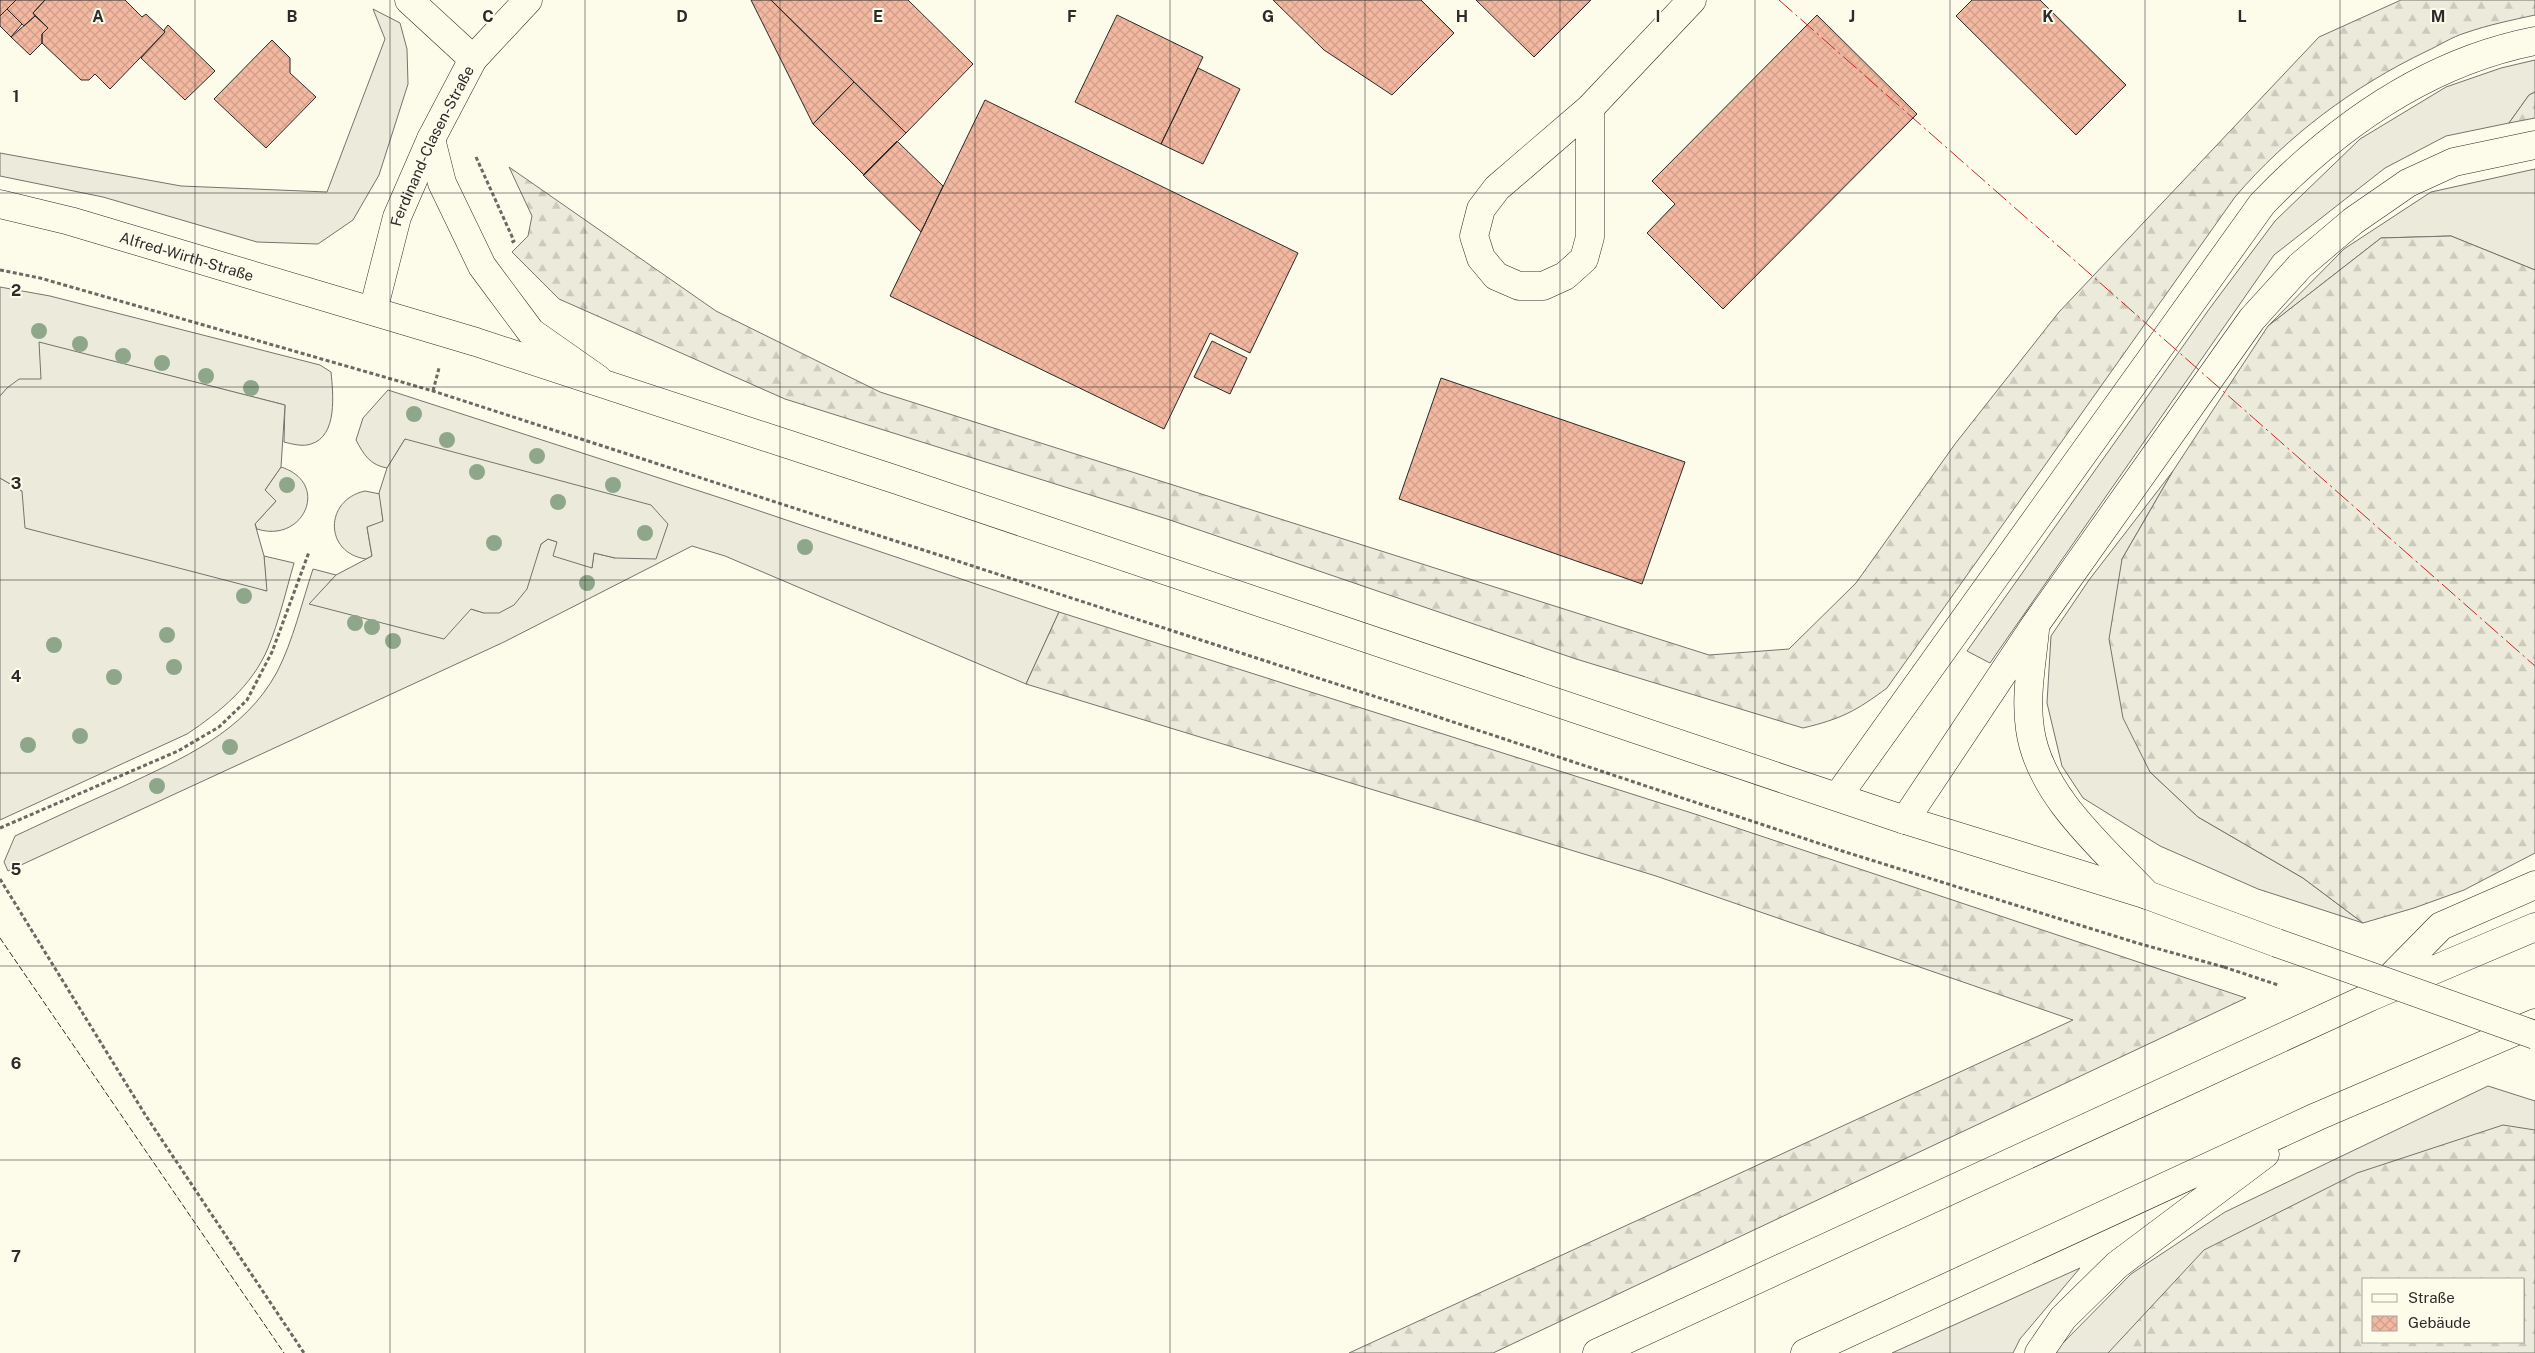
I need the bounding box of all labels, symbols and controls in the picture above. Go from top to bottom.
text: A [92,7,104,26]
text: B [287,7,298,26]
text: C [482,7,494,26]
text: D [676,7,688,26]
text: E [873,7,883,26]
text: F [1067,7,1077,26]
text: G [1262,7,1274,26]
text: H [1456,7,1468,26]
text: I [1656,7,1660,26]
text: J [1849,7,1855,26]
text: K [2042,7,2054,26]
text: L [2237,7,2247,26]
text: M [2431,7,2445,26]
street label: Ferdinand-Clasen-Straße [387,63,477,228]
text: 1 [13,87,19,106]
street label: Alfred-Wirth-Straße [118,228,256,284]
text: 2 [11,281,21,300]
text: 3 [11,474,21,493]
text: 4 [11,667,22,686]
text: 5 [11,860,22,879]
text: 6 [11,1054,21,1073]
text: 7 [11,1247,21,1266]
legend [2362,1278,2525,1343]
text: Straße [2408,1289,2455,1306]
text: Gebäude [2408,1314,2471,1331]

